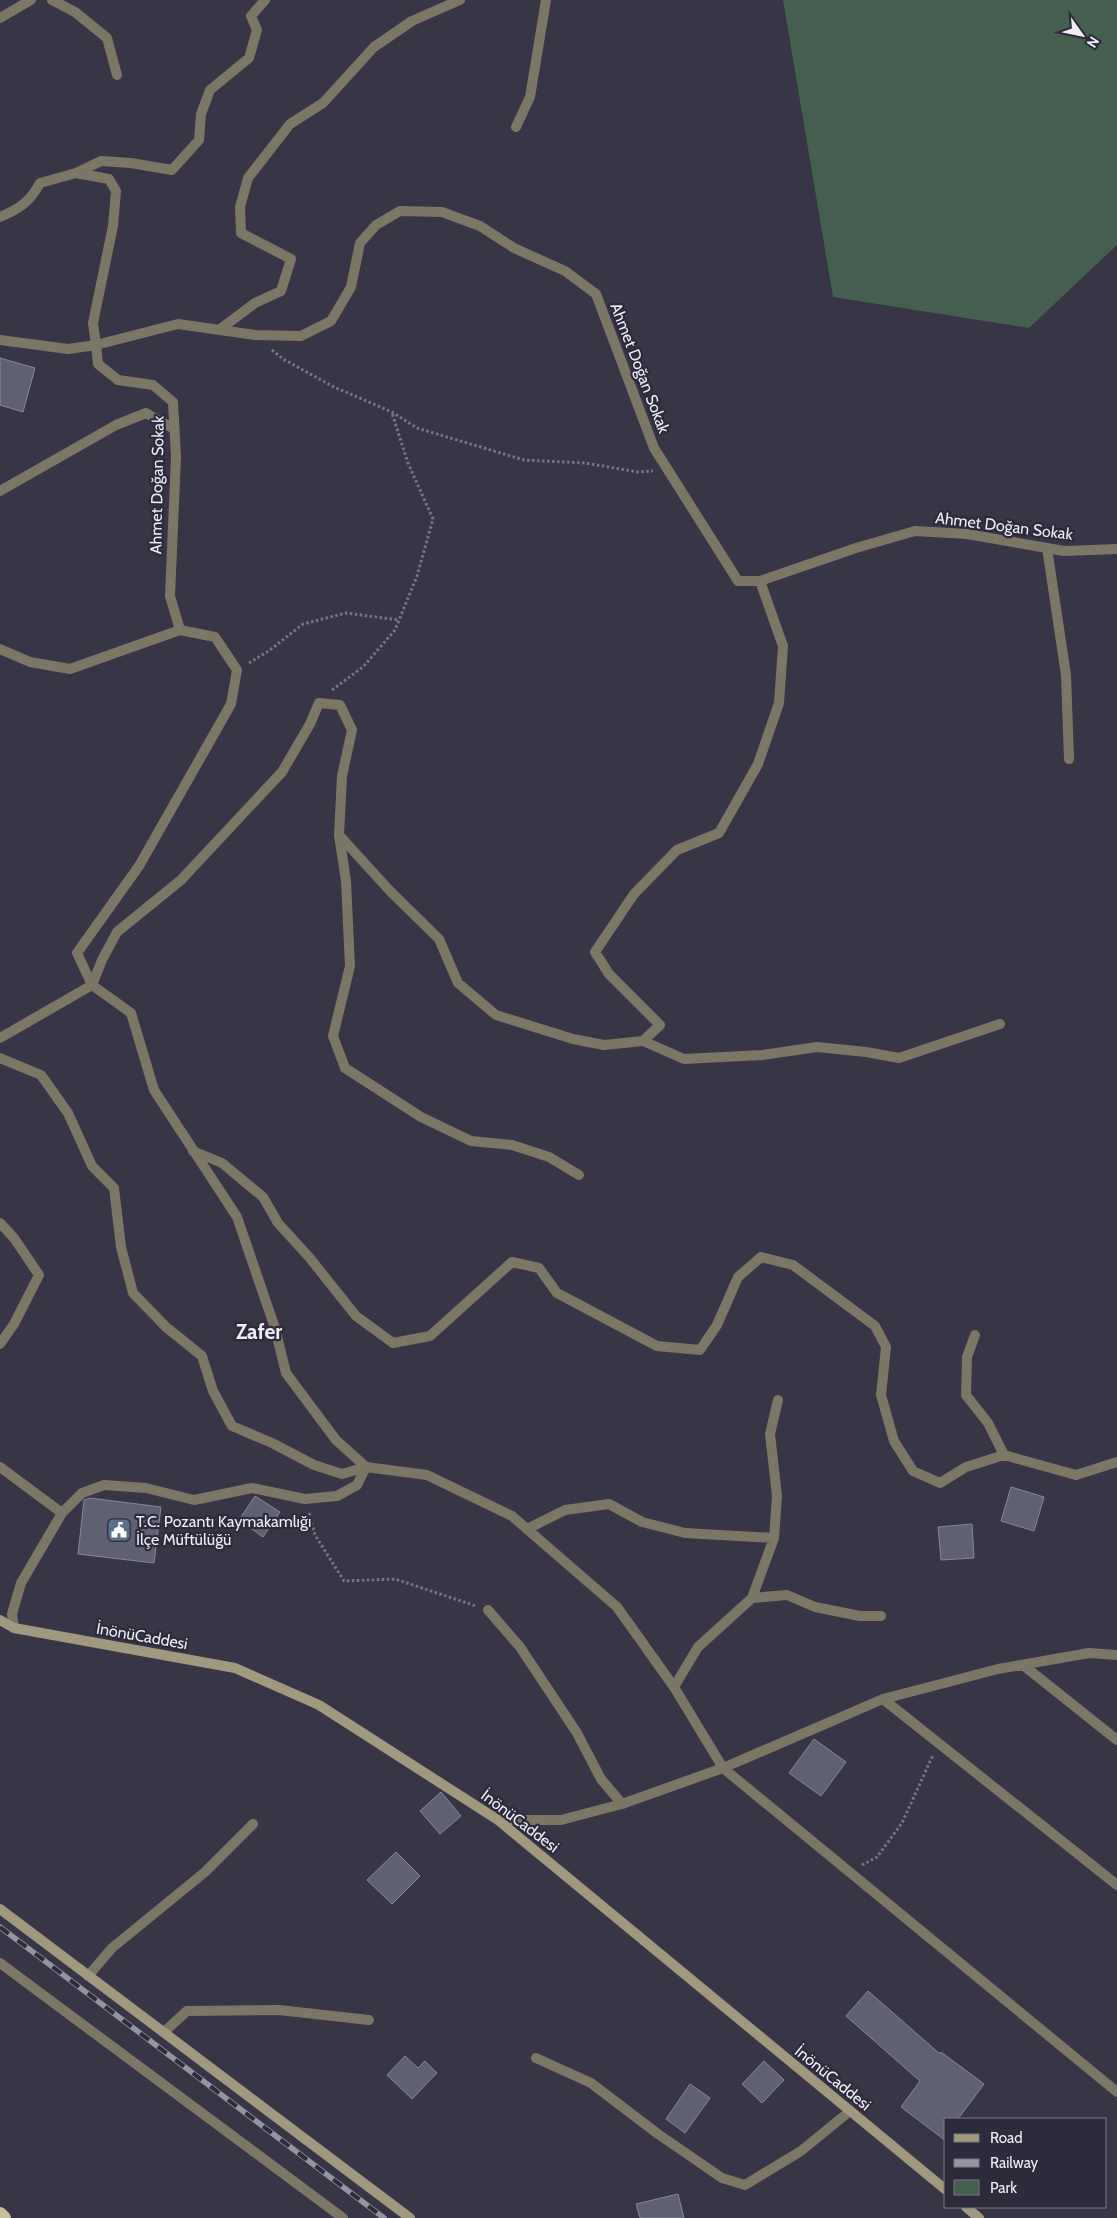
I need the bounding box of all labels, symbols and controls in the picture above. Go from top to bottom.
north arrow [1057,10,1107,60]
text: N [1083,33,1103,51]
street label: Ahmet Doğan Sokak [606,300,674,437]
street label: Ahmet Doğan Sokak [146,415,168,554]
street label: Ahmet Doğan Sokak [934,508,1075,544]
district label: Zafer [236,1319,282,1344]
place label: T.C. Pozantı Kaymakamlığı İlçe Müftülüğü [136,1512,311,1549]
public building icon: T.C. Pozantı Kaymakamlığı İlçe Müftülüğü [106,1517,132,1543]
street label: İnönüCaddesi [95,1619,189,1653]
street label: İnönüCaddesi [477,1786,563,1856]
street label: İnönüCaddesi [791,2042,875,2114]
legend [944,2118,1107,2208]
text: Road [990,2129,1023,2147]
text: Railway [990,2154,1039,2172]
text: Park [990,2179,1017,2197]

